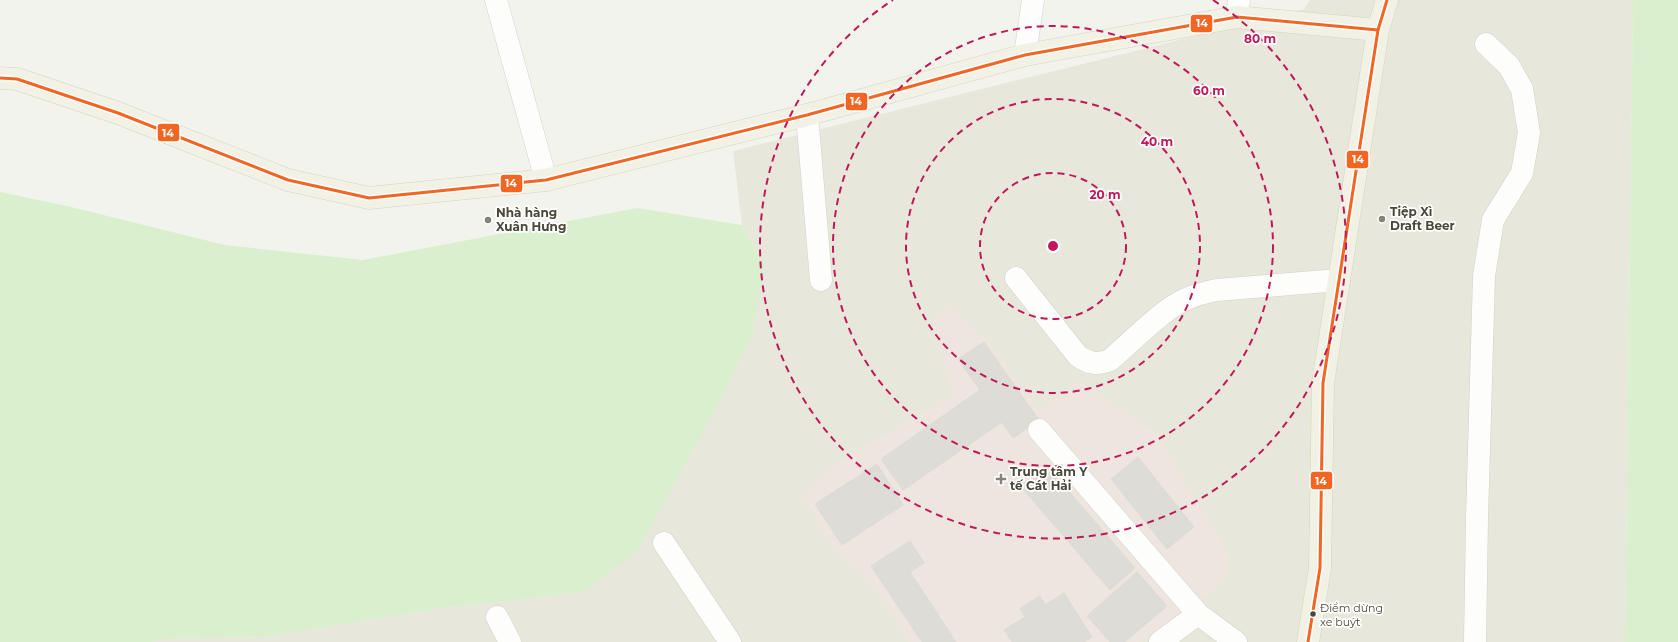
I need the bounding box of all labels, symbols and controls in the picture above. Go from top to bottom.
line badge: 14 [1190,14,1213,33]
text: 14 [1196,16,1208,30]
text: 80 m [1244,31,1276,46]
text: 60 m [1193,83,1225,98]
line badge: 14 [845,92,868,111]
text: 14 [850,94,862,108]
line badge: 14 [157,123,180,142]
text: 14 [162,126,174,140]
text: 40 m [1141,134,1173,149]
line badge: 14 [1346,150,1369,169]
text: 14 [1352,152,1364,166]
line badge: 14 [500,174,523,193]
text: 14 [505,176,517,190]
text: 20 m [1089,187,1121,202]
place label: Tiệp Xì Draft Beer [1390,204,1455,233]
place label: Nhà hàng Xuân Hưng [496,205,566,234]
marker: Tiệp Xì Draft Beer [1377,214,1387,224]
marker: Nhà hàng Xuân Hưng [483,215,493,225]
centre of rings [1046,239,1060,253]
place label: Trung tâm Y tế Cát Hải [1010,464,1088,493]
line badge: 14 [1310,471,1333,490]
marker: Trung tâm Y tế Cát Hải [995,473,1007,485]
text: 14 [1315,474,1327,488]
place label: Điểm dừng xe buýt [1320,601,1383,629]
marker: Điểm dừng xe buýt [1308,609,1318,619]

